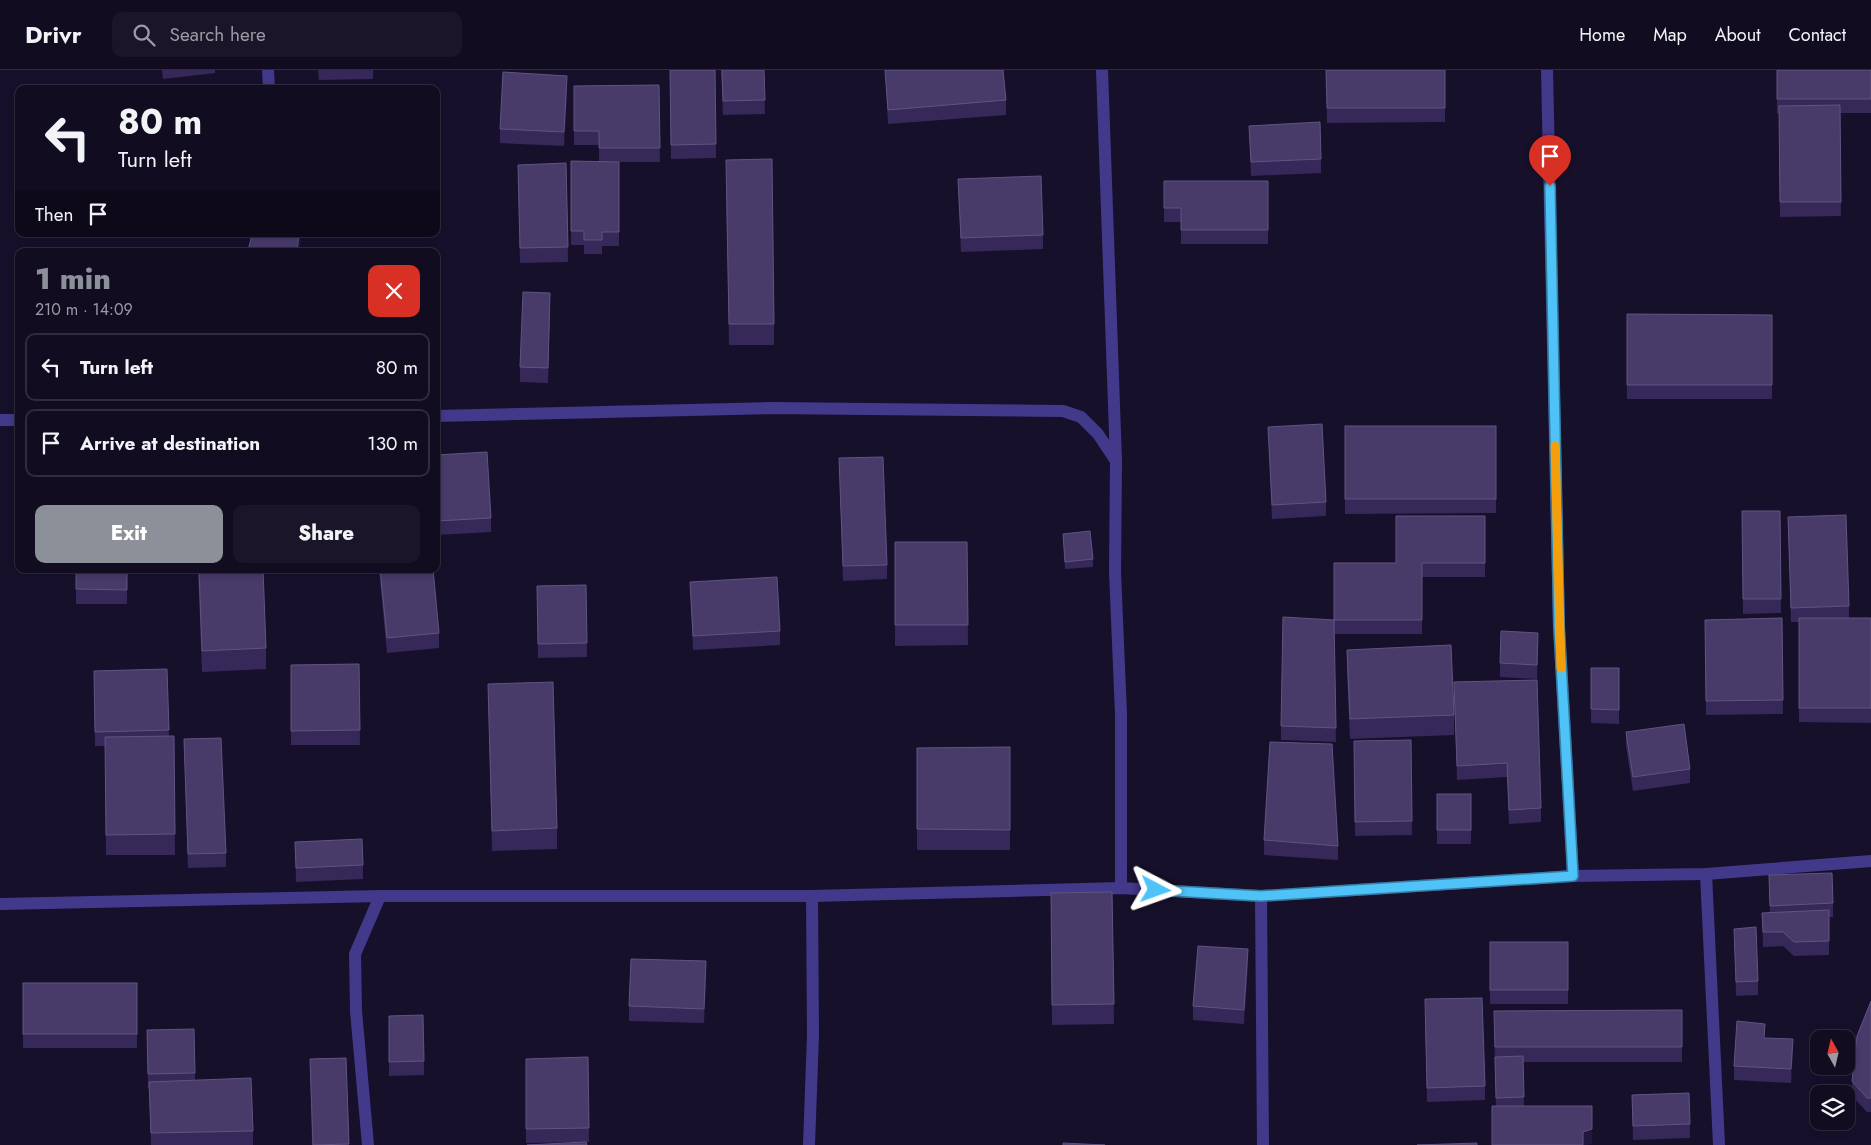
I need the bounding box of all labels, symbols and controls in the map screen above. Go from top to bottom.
search box [112,12,462,57]
text: Drivr [25,17,82,52]
icon: search [130,21,158,49]
text: Search here [170,21,266,48]
text: Home [1579,22,1625,48]
text: Map [1653,22,1687,48]
text: About [1715,22,1760,48]
text: Contact [1788,22,1846,48]
text: 80 m [118,97,202,147]
icon: left [35,105,100,170]
pin [1529,135,1571,186]
icon: arrive [1536,142,1564,170]
text: Turn left [118,143,192,175]
icon: arrive [84,200,112,228]
text: Then [35,201,74,228]
text: 1 min [35,257,111,300]
button: close [368,265,420,317]
text: 210 m · 14:09 [35,298,133,321]
icon: left [37,353,65,381]
text: Turn left [80,354,153,381]
text: 80 m [376,354,418,381]
icon: arrive [37,429,65,457]
text: Arrive at destination [80,430,260,457]
text: 130 m [367,430,418,457]
button: Exit [35,505,223,563]
button: Share [233,505,420,563]
position arrow [1129,863,1181,915]
north arrow [1810,1030,1855,1075]
map controls [1810,1030,1855,1130]
button: layers [1810,1085,1855,1130]

